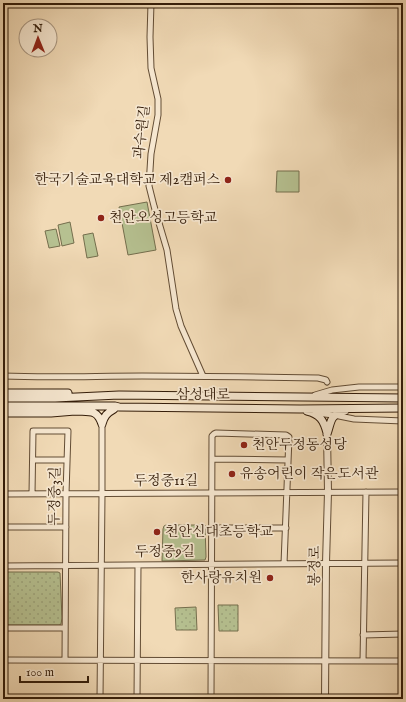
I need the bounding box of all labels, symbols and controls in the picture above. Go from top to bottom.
north arrow [18,18,58,58]
text: N [32,22,43,36]
street label: 과수원길 [130,104,154,160]
place label: 한국기술교육대학교 제2캠퍼스 [35,171,220,189]
marker: 한국기술교육대학교 제2캠퍼스 [223,175,233,185]
place label: 천안오성고등학교 [109,209,218,227]
marker: 천안오성고등학교 [96,213,106,223]
street label: 삼성대로 [176,386,231,404]
place label: 천안두정동성당 [252,436,347,454]
marker: 천안두정동성당 [239,440,249,450]
place label: 유송어린이 작은도서관 [240,465,379,483]
street label: 두정중3길 [45,466,65,526]
marker: 유송어린이 작은도서관 [227,469,237,479]
street label: 두정중11길 [134,472,198,490]
place label: 천안신대초등학교 [165,523,274,541]
marker: 천안신대초등학교 [152,527,162,537]
street label: 두정중9길 [135,543,195,561]
street label: 봉정로 [306,545,324,586]
place label: 한사랑유치원 [181,569,262,587]
marker: 한사랑유치원 [265,573,275,583]
scale bar [20,658,88,684]
text: 100 m [26,665,54,680]

